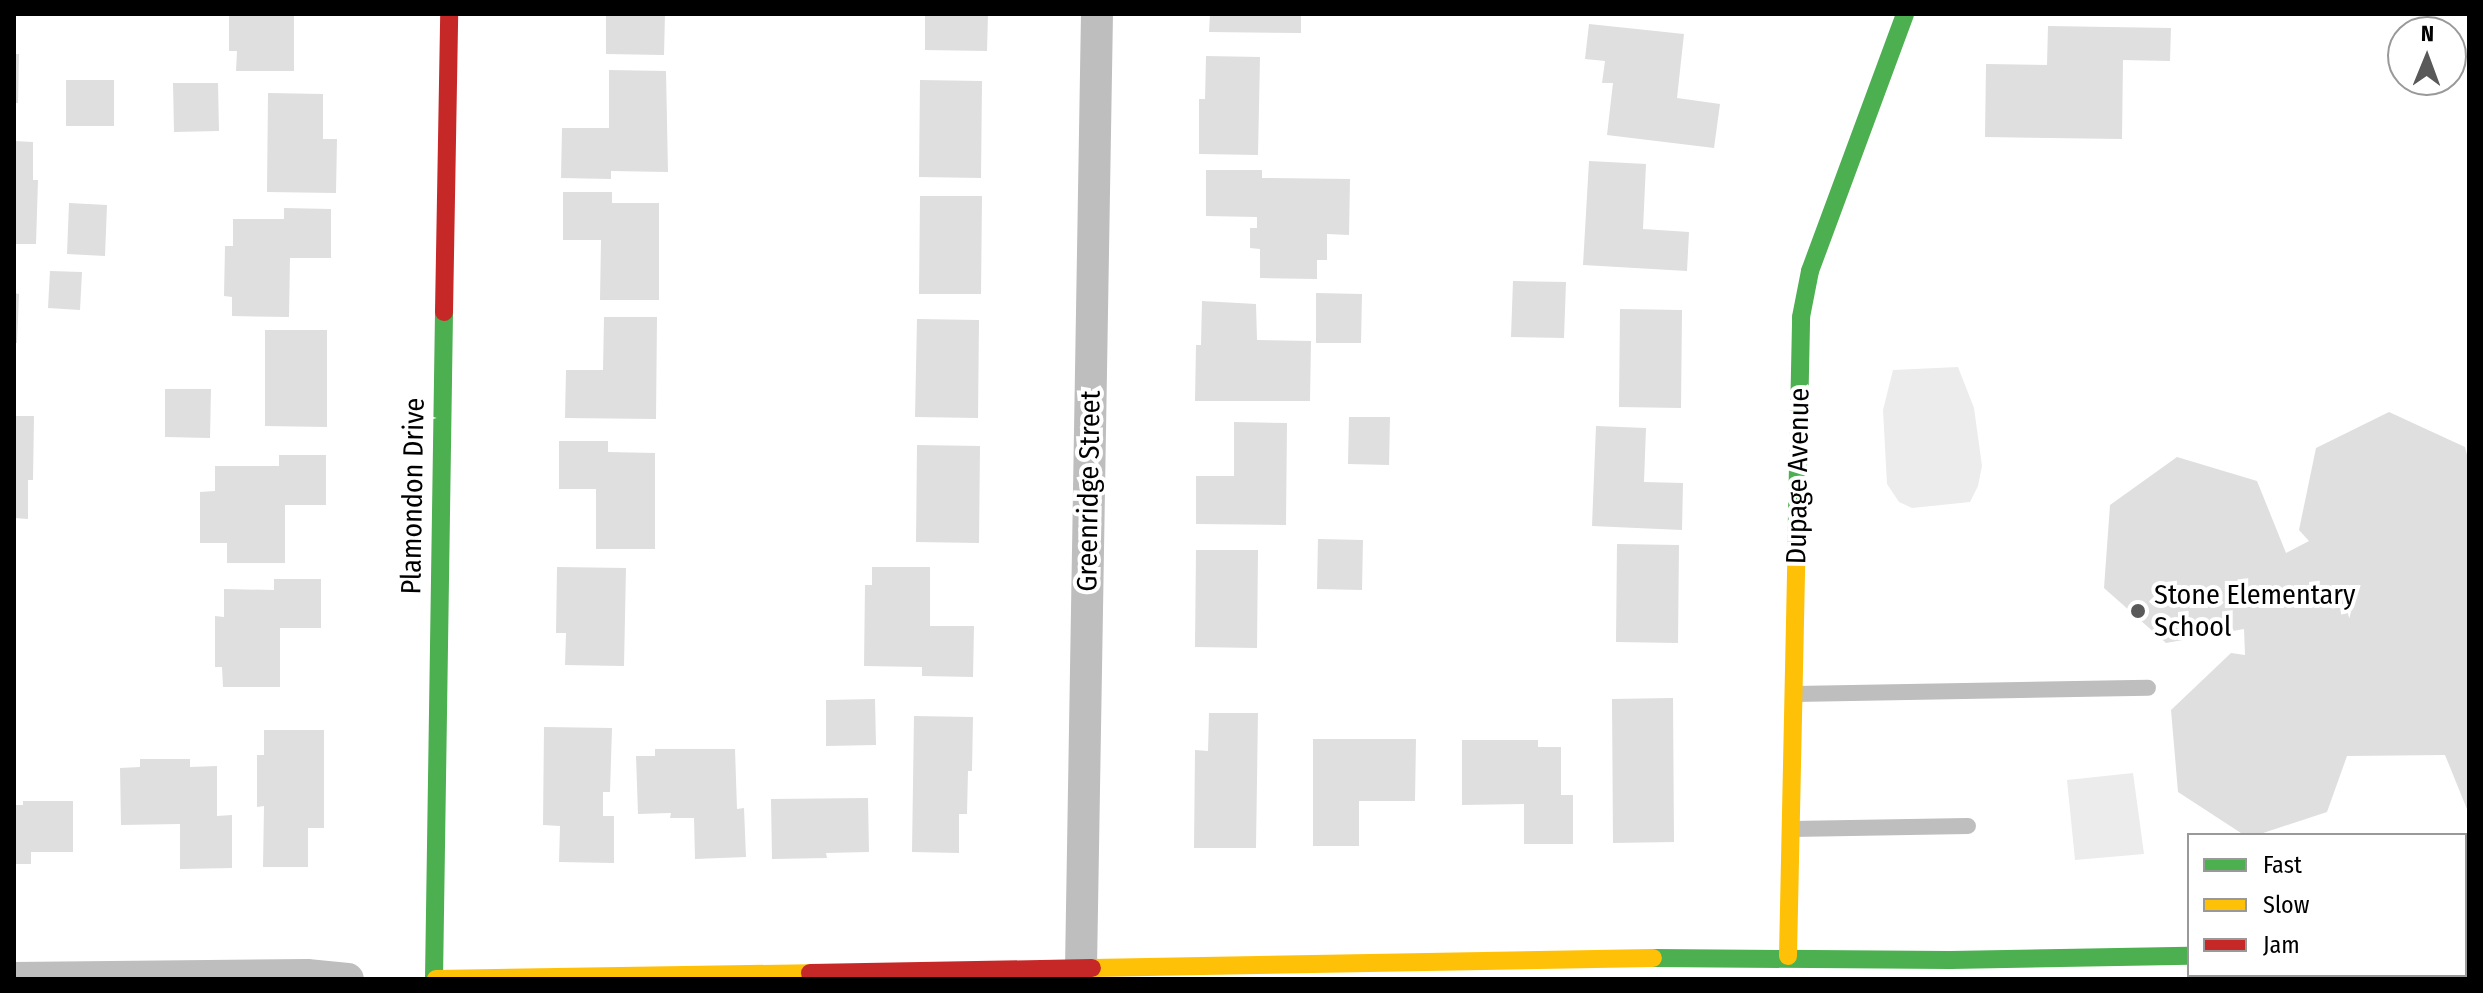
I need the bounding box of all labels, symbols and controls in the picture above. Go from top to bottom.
north arrow [2387,16,2467,96]
text: N [2421,20,2434,47]
street label: Dupage Avenue [1780,388,1816,564]
street label: Greenridge Street [1070,390,1108,592]
street label: Plamondon Drive [394,397,432,595]
place label: Stone Elementary School [2154,578,2356,644]
marker: Stone Elementary School [2129,602,2147,620]
legend [2187,833,2467,977]
text: Fast [2263,851,2302,879]
text: Slow [2263,891,2309,919]
text: Jam [2263,931,2300,959]

